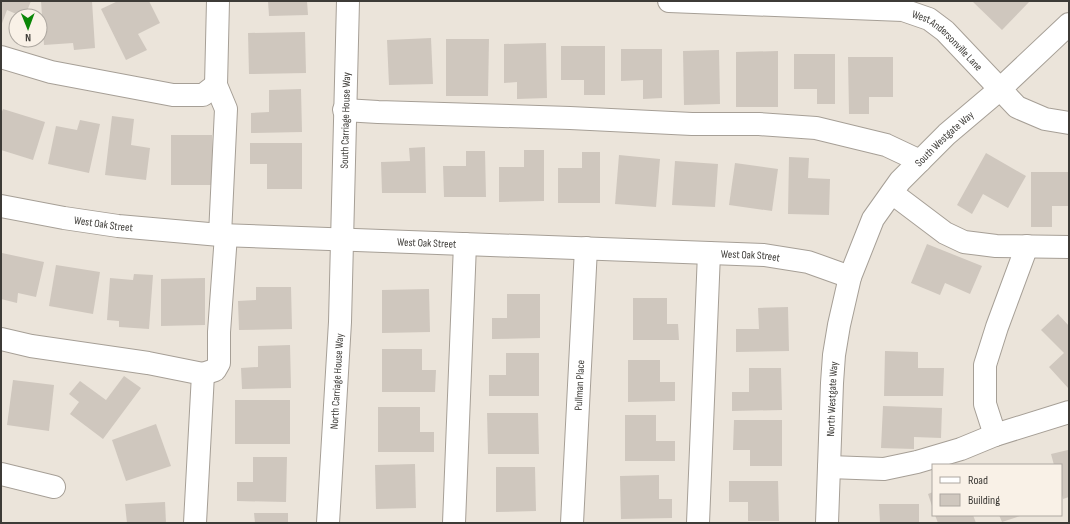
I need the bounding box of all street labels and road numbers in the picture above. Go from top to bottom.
street label: West Andersonville Lane [910,7,986,73]
street label: South Carriage House Way [337,71,353,169]
street label: South Westgate Way [912,108,977,169]
street label: West Oak Street [73,213,134,234]
street label: West Oak Street [397,235,457,250]
street label: West Oak Street [721,247,782,264]
street label: North Carriage House Way [327,332,346,430]
street label: Pullman Place [571,359,587,411]
street label: North Westgate Way [824,360,840,437]

